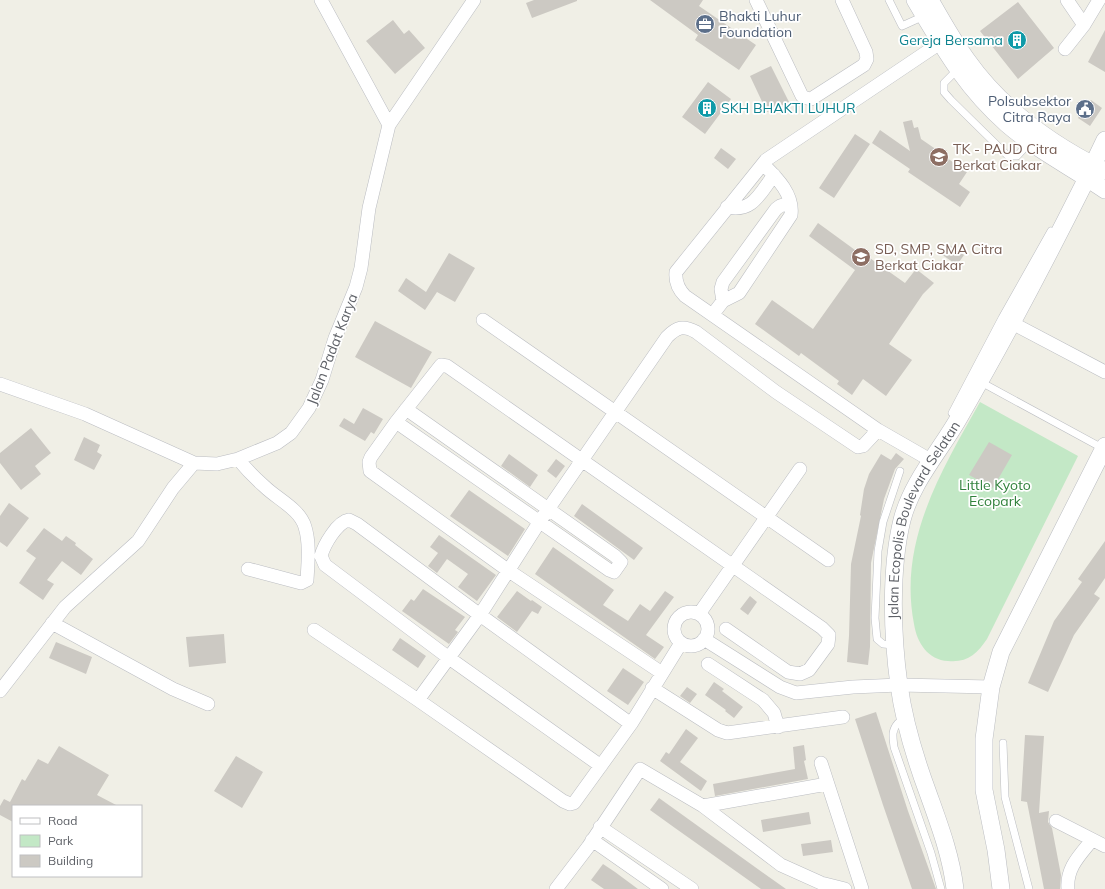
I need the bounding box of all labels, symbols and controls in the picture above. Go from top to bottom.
place label: Bhakti Luhur Foundation [719,7,802,41]
office icon: Bhakti Luhur Foundation [694,13,716,35]
building icon: Gereja Bersama [1006,29,1028,51]
place label: Gereja Bersama [899,31,1003,49]
place label: Polsubsektor Citra Raya [988,92,1072,126]
building icon: SKH BHAKTI LUHUR [696,97,718,119]
public building icon: Polsubsektor Citra Raya [1074,98,1096,120]
place label: SKH BHAKTI LUHUR [721,99,856,117]
place label: TK - PAUD Citra Berkat Ciakar [953,140,1058,174]
school or university icon: TK - PAUD Citra Berkat Ciakar [928,146,950,168]
place label: SD, SMP, SMA Citra Berkat Ciakar [875,240,1002,274]
school or university icon: SD, SMP, SMA Citra Berkat Ciakar [850,246,872,268]
street label: Jalan Padat Karya [303,291,361,407]
street label: Jalan Ecopolis Boulevard Selatan [884,418,964,620]
park label: Little Kyoto Ecopark [959,476,1031,510]
legend [12,805,142,877]
text: Road [48,813,77,828]
text: Park [48,833,74,848]
text: Building [48,853,93,868]

